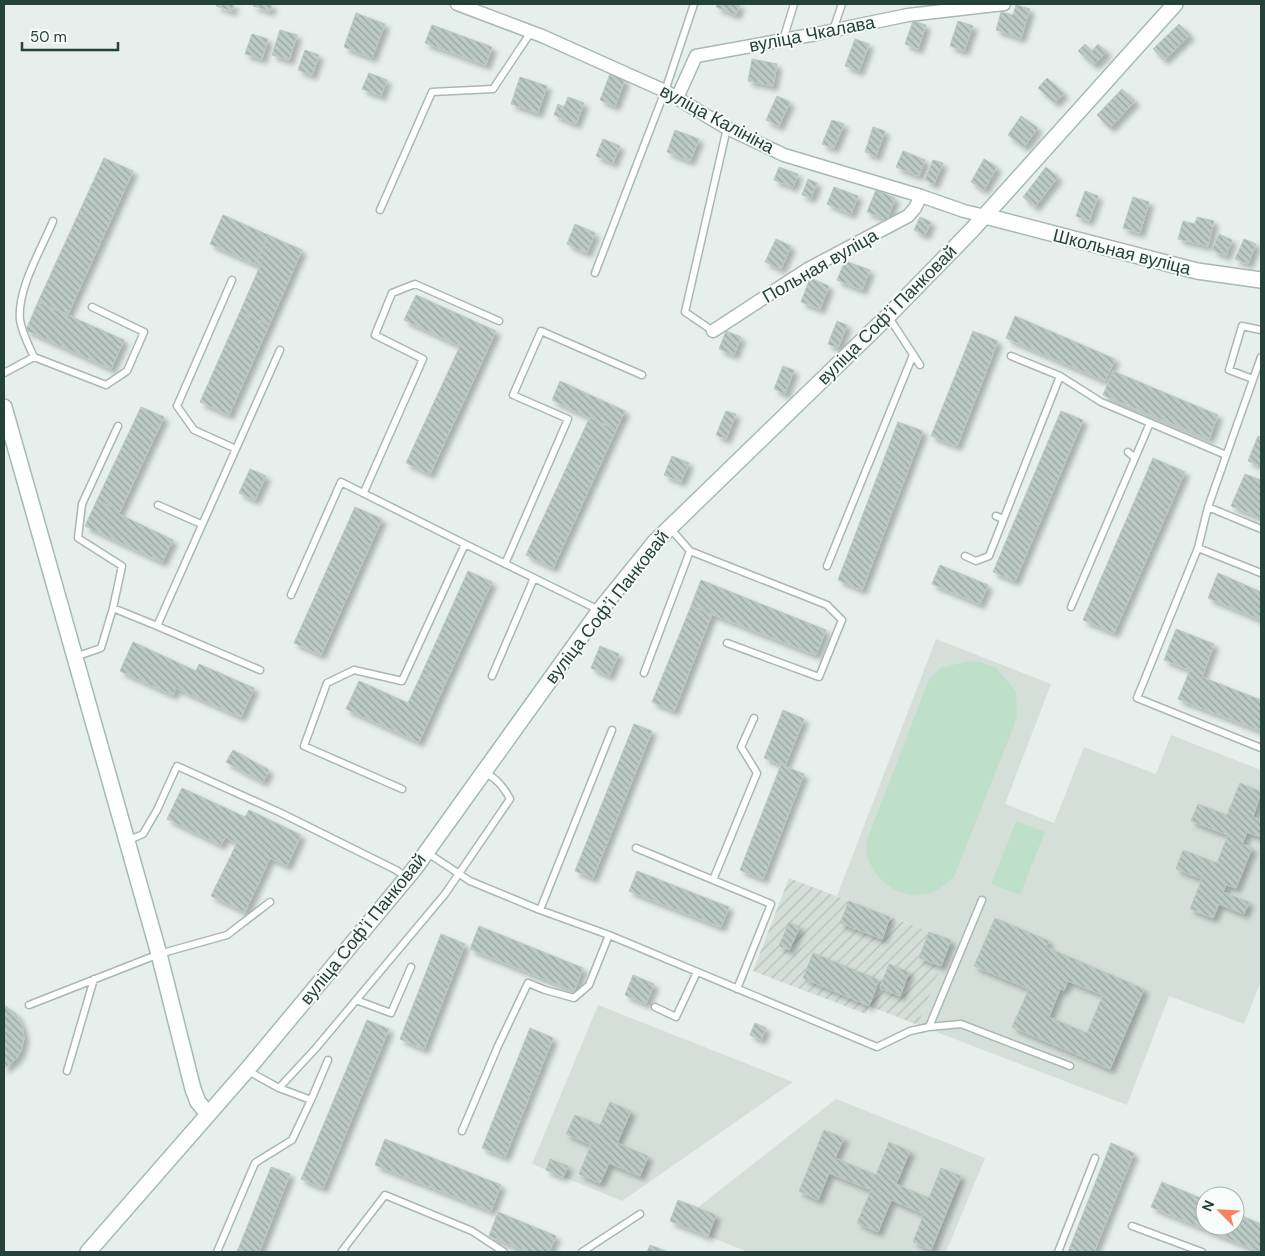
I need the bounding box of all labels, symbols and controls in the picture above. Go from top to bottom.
street label: вуліца Чкалава [747,10,878,58]
scale bar [22,20,119,52]
text: 50 m [30,27,67,47]
street label: вуліца Калініна [656,79,779,160]
street label: Польная вуліца [758,223,883,309]
street label: Школьная вуліца [1051,223,1194,281]
street label: вуліца Софʼі Панковай [812,240,962,390]
street label: вуліца Софʼі Панковай [540,525,674,689]
street label: вуліца Софʼі Панковай [294,848,432,1010]
north arrow [1195,1186,1245,1236]
text: N [1198,1197,1218,1214]

